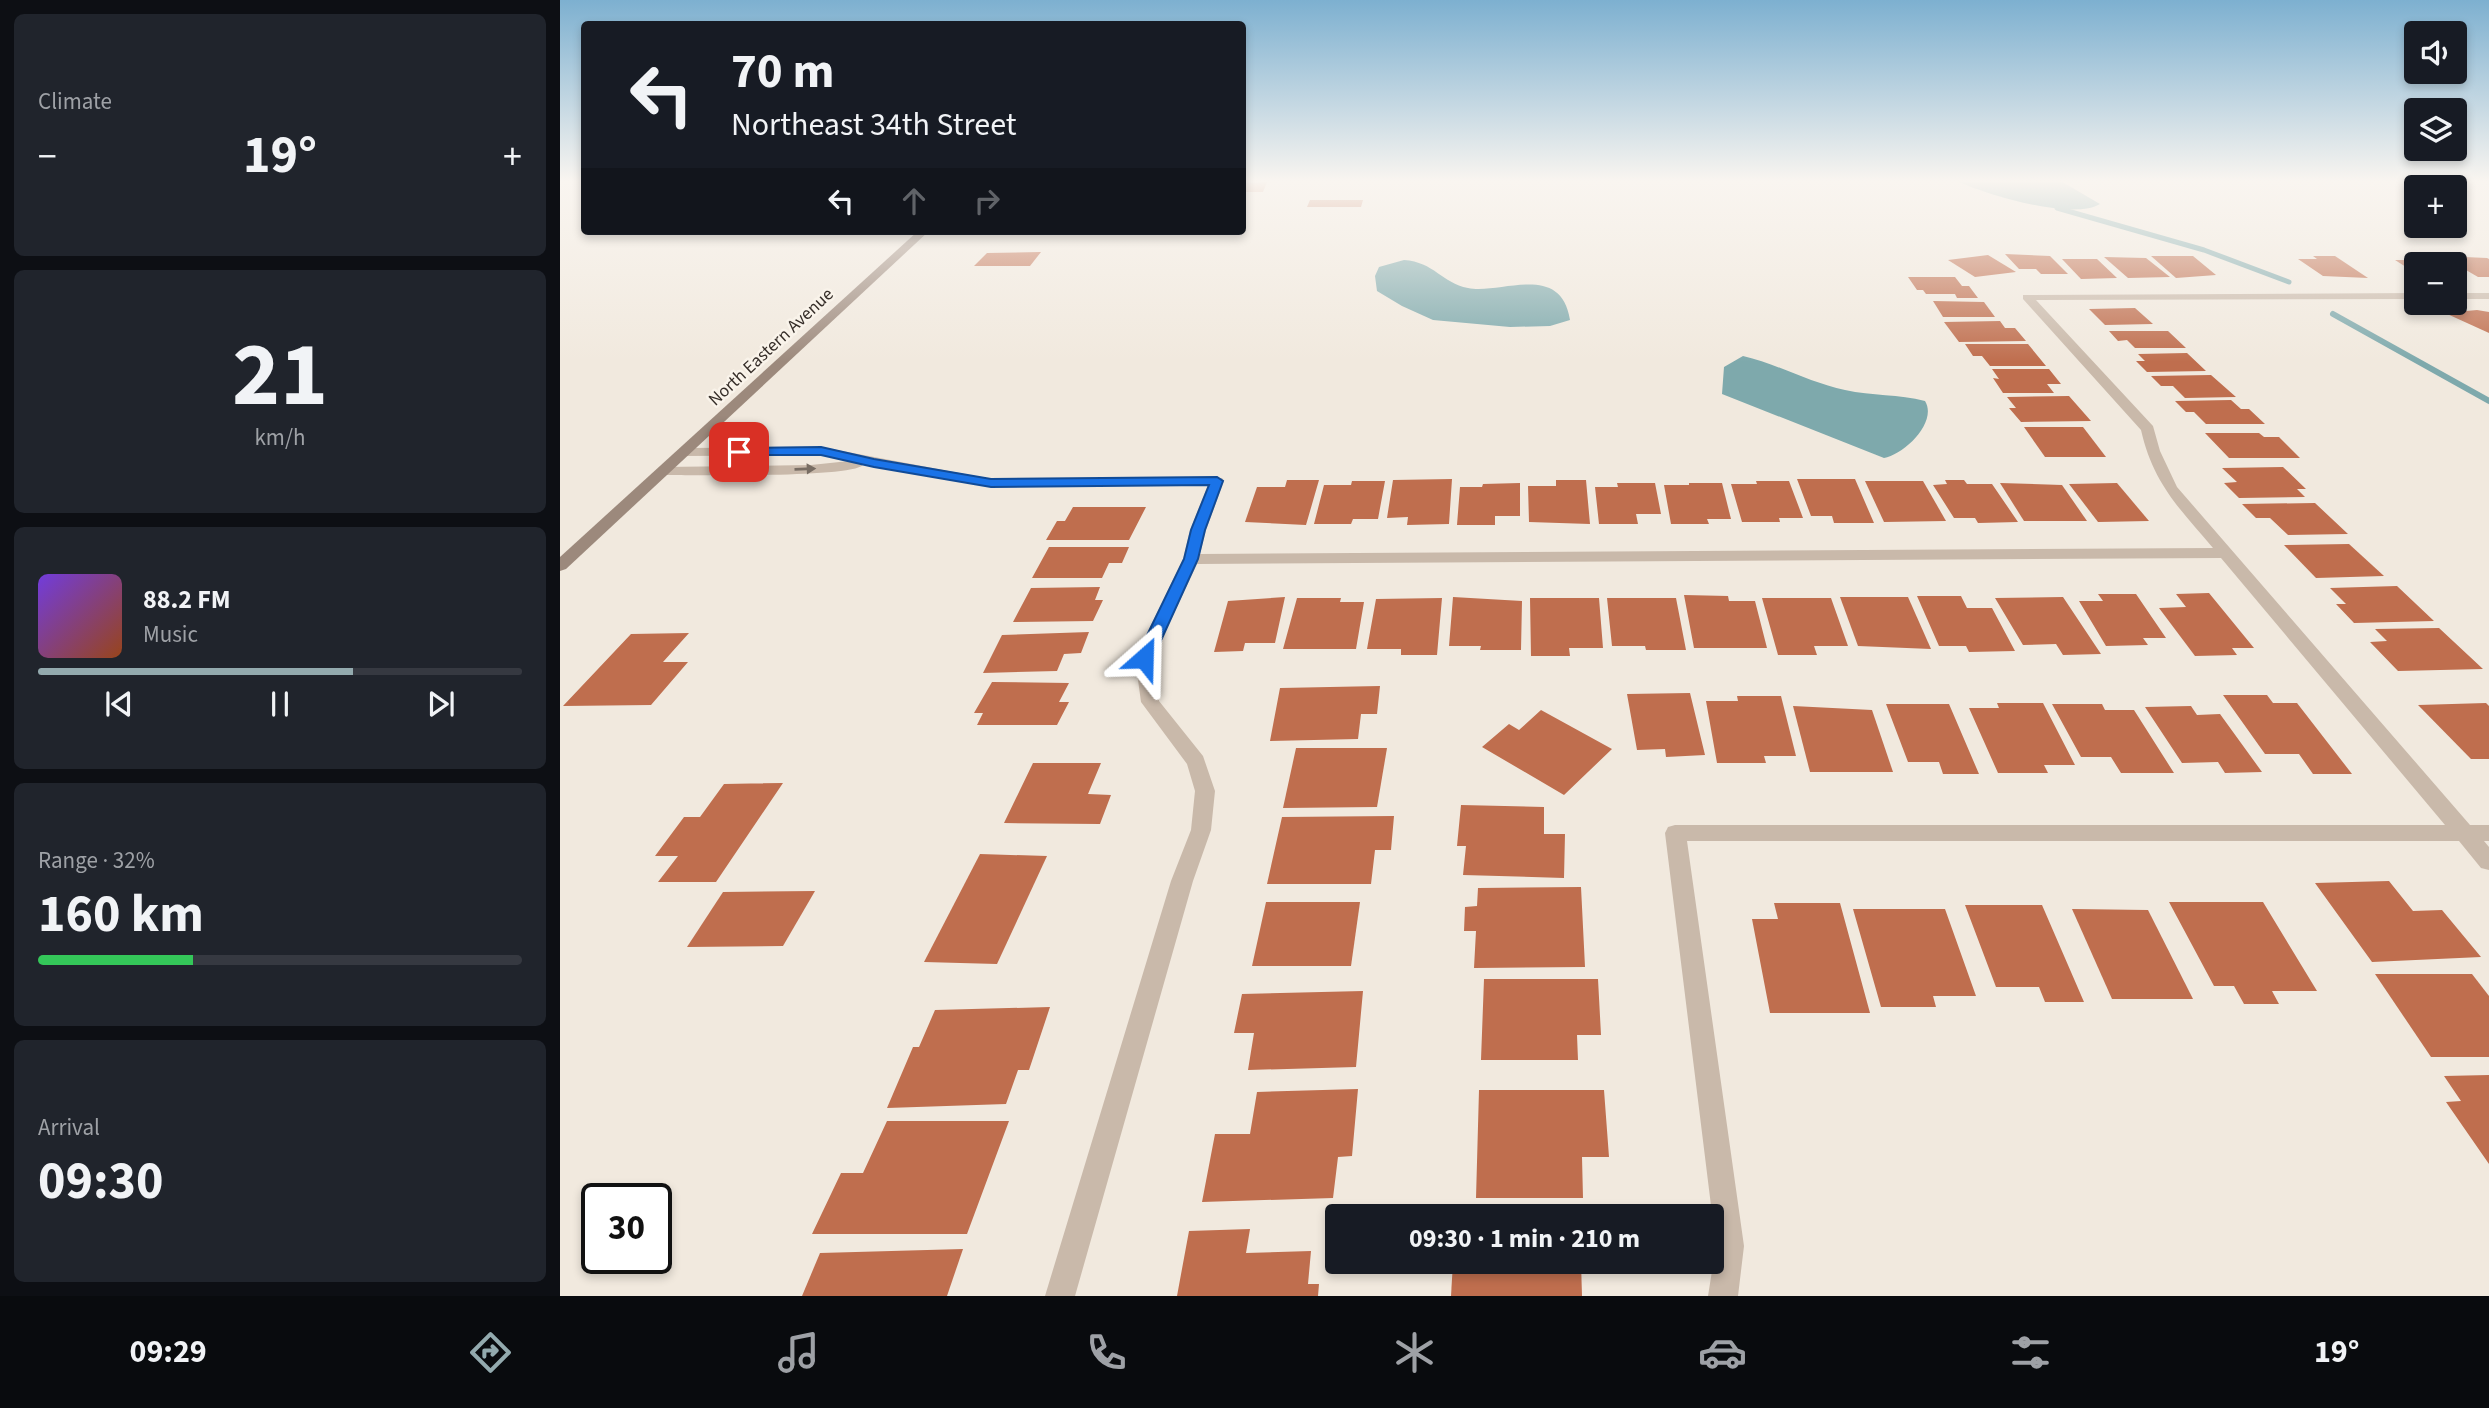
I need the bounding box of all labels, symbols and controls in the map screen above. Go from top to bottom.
map controls [2404,21,2467,315]
button: sound [2404,21,2467,84]
text: 70 m [731,37,835,107]
icon: left [616,49,707,140]
text: Climate [38,85,112,118]
button: layers [2404,98,2467,161]
text: Northeast 34th Street [731,102,1017,148]
text: 19° [243,119,317,193]
text: − [38,130,57,184]
text: + [503,130,522,184]
button: + [2404,175,2467,238]
icon: left [822,182,860,220]
icon: ahead [895,182,933,220]
icon: right [968,182,1006,220]
button: − [2404,252,2467,315]
street label: North Eastern Avenue [703,282,839,412]
text: 21 [232,311,328,440]
text: km/h [254,421,306,454]
pin [709,422,769,482]
icon: arrive [720,433,758,471]
one-way arrow [794,463,816,474]
text: 88.2 FM [143,581,231,618]
text: Music [143,618,198,651]
position arrow [1107,621,1181,695]
icon: previous [100,685,138,723]
icon: pause [261,685,299,723]
icon: next [422,685,460,723]
text: Range · 32% [38,844,155,877]
text: 160 km [38,878,204,952]
text: Arrival [38,1111,100,1144]
text: 09:30 [38,1145,163,1219]
speed limit sign: 30 [581,1183,672,1274]
text: 09:30 · 1 min · 210 m [1409,1220,1640,1257]
icon: directions [466,1328,515,1377]
icon: music [774,1328,823,1377]
icon: phone [1082,1328,1131,1377]
icon: climate [1390,1328,1439,1377]
icon: car [1698,1328,1747,1377]
icon: filters [2006,1328,2055,1377]
text: 09:29 [130,1329,207,1375]
text: 19° [2314,1329,2359,1375]

